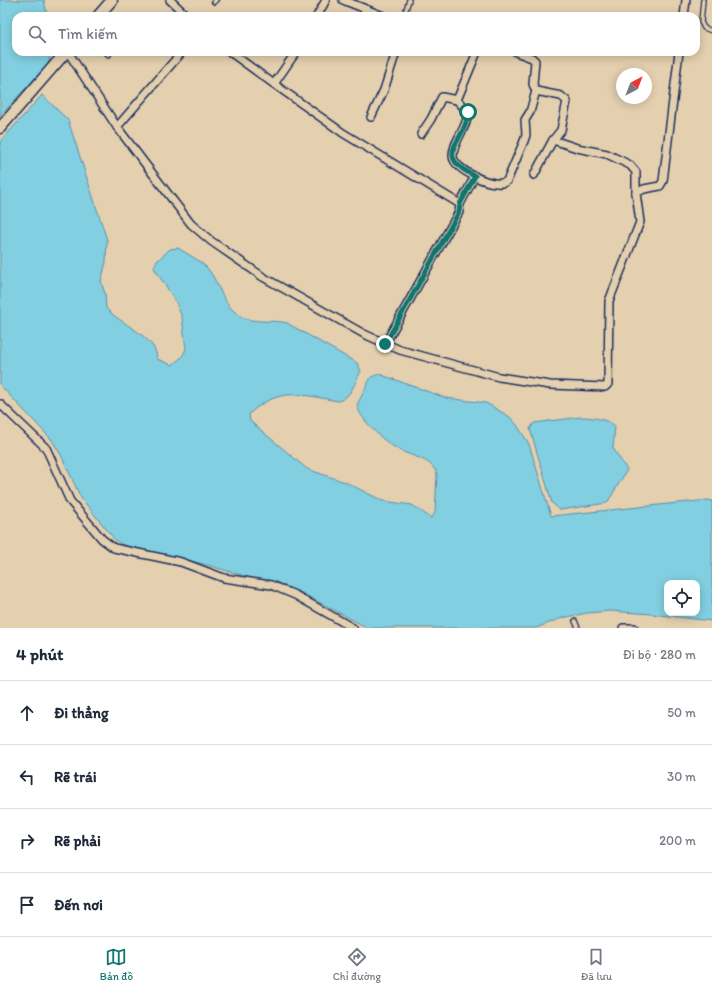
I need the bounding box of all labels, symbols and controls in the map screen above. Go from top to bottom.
search box [12,12,700,56]
icon: search [26,23,48,45]
text: Tìm kiếm [58,25,118,43]
north arrow [616,68,652,104]
route start [459,103,477,121]
route end [376,335,394,353]
map controls [664,580,700,616]
button: locate [664,580,700,616]
text: 4 phút [16,644,64,664]
text: Đi bộ · 280 m [623,647,696,662]
icon: ahead [16,702,38,724]
text: Đi thẳng [54,704,109,722]
text: 50 m [667,705,696,720]
icon: left [16,766,38,788]
text: Rẽ trái [54,768,97,786]
text: 30 m [667,769,696,784]
icon: right [16,830,38,852]
text: Rẽ phải [54,832,101,850]
text: 200 m [659,833,696,848]
icon: arrive [16,894,38,916]
text: Đến nơi [54,896,103,914]
tab: Bản đồ [100,946,133,983]
tab: Chỉ đường [333,946,381,983]
tab: Đã lưu [581,946,612,983]

